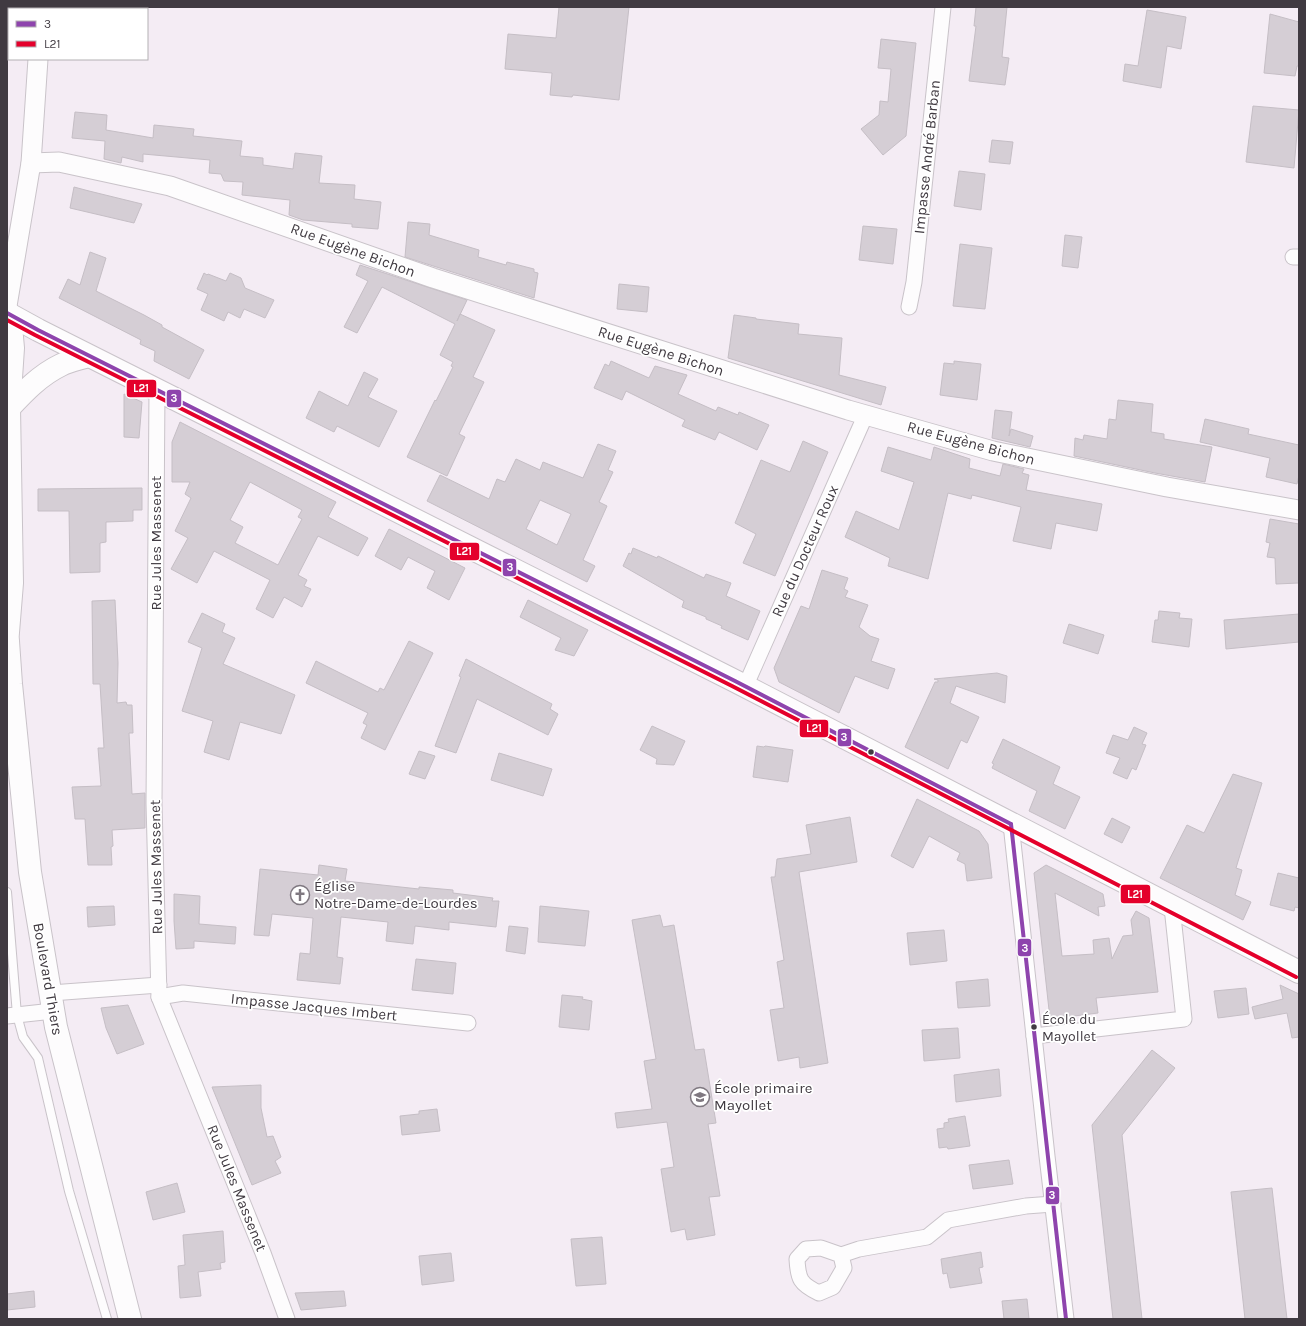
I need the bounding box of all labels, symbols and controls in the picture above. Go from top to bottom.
legend [8,8,148,60]
text: 3 [44,17,51,31]
text: L21 [44,37,61,51]
street label: Impasse André Barban [910,79,944,235]
street label: Rue Eugène Bichon [288,219,418,281]
street label: Rue Eugène Bichon [596,322,726,380]
line badge: L21 [126,379,157,398]
text: L21 [133,382,149,395]
line badge: 3 [166,389,182,408]
text: 3 [171,392,178,405]
street label: Rue Eugène Bichon [905,417,1037,469]
street label: Rue Jules Massenet [147,475,165,610]
street label: Rue du Docteur Roux [768,482,842,620]
line badge: L21 [449,542,480,561]
text: L21 [456,545,472,558]
line badge: 3 [502,558,517,577]
text: 3 [507,561,514,574]
line badge: L21 [799,719,829,738]
text: L21 [806,722,822,735]
line badge: 3 [837,728,852,747]
text: 3 [841,731,848,744]
unlabelled marker [866,747,876,757]
street label: Rue Jules Massenet [146,799,166,935]
place label: Église Notre-Dame-de-Lourdes [314,877,478,912]
church icon: Église Notre-Dame-de-Lourdes [289,884,311,906]
line badge: L21 [1120,884,1151,904]
text: L21 [1127,888,1143,901]
street label: Boulevard Thiers [29,921,67,1037]
line badge: 3 [1017,938,1032,957]
text: 3 [1022,942,1029,955]
street label: Impasse Jacques Imbert [230,989,398,1025]
place label: École du Mayollet [1042,1010,1096,1045]
marker: École du Mayollet [1029,1022,1039,1032]
place label: École primaire Mayollet [714,1079,812,1114]
school or university icon: École primaire Mayollet [689,1086,711,1108]
street label: Rue Jules Massenet [203,1122,271,1254]
line badge: 3 [1045,1186,1060,1205]
text: 3 [1049,1189,1056,1202]

